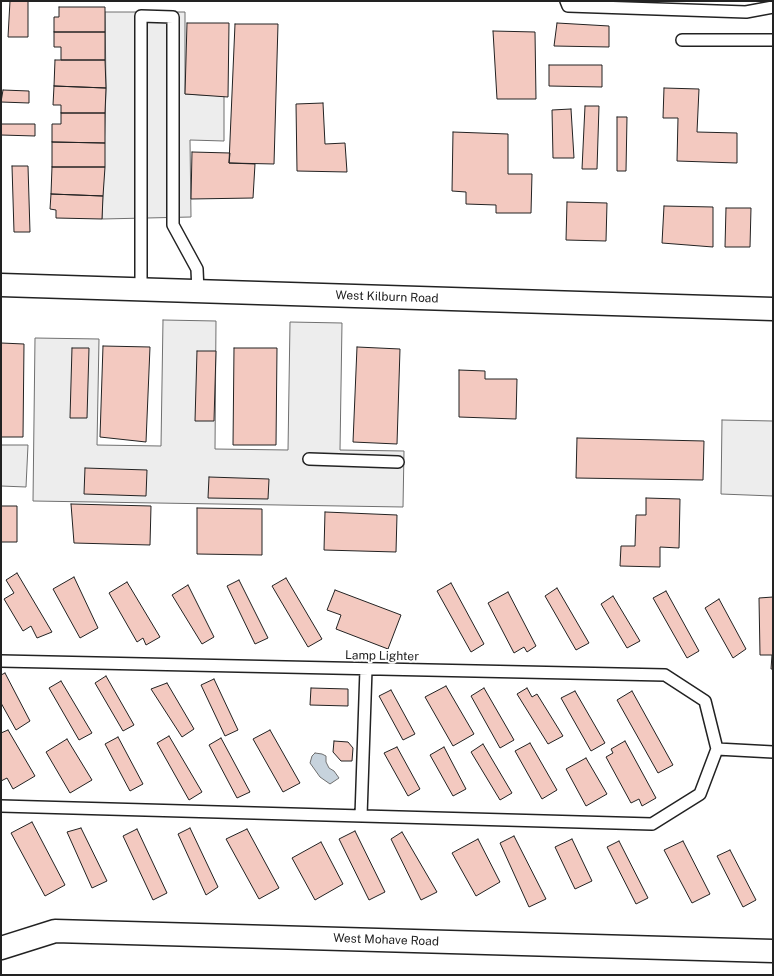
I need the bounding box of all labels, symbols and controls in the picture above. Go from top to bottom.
street label: West Kilburn Road [335,288,439,306]
street label: Lamp Lighter [345,648,419,664]
street label: West Mohave Road [333,931,439,949]

